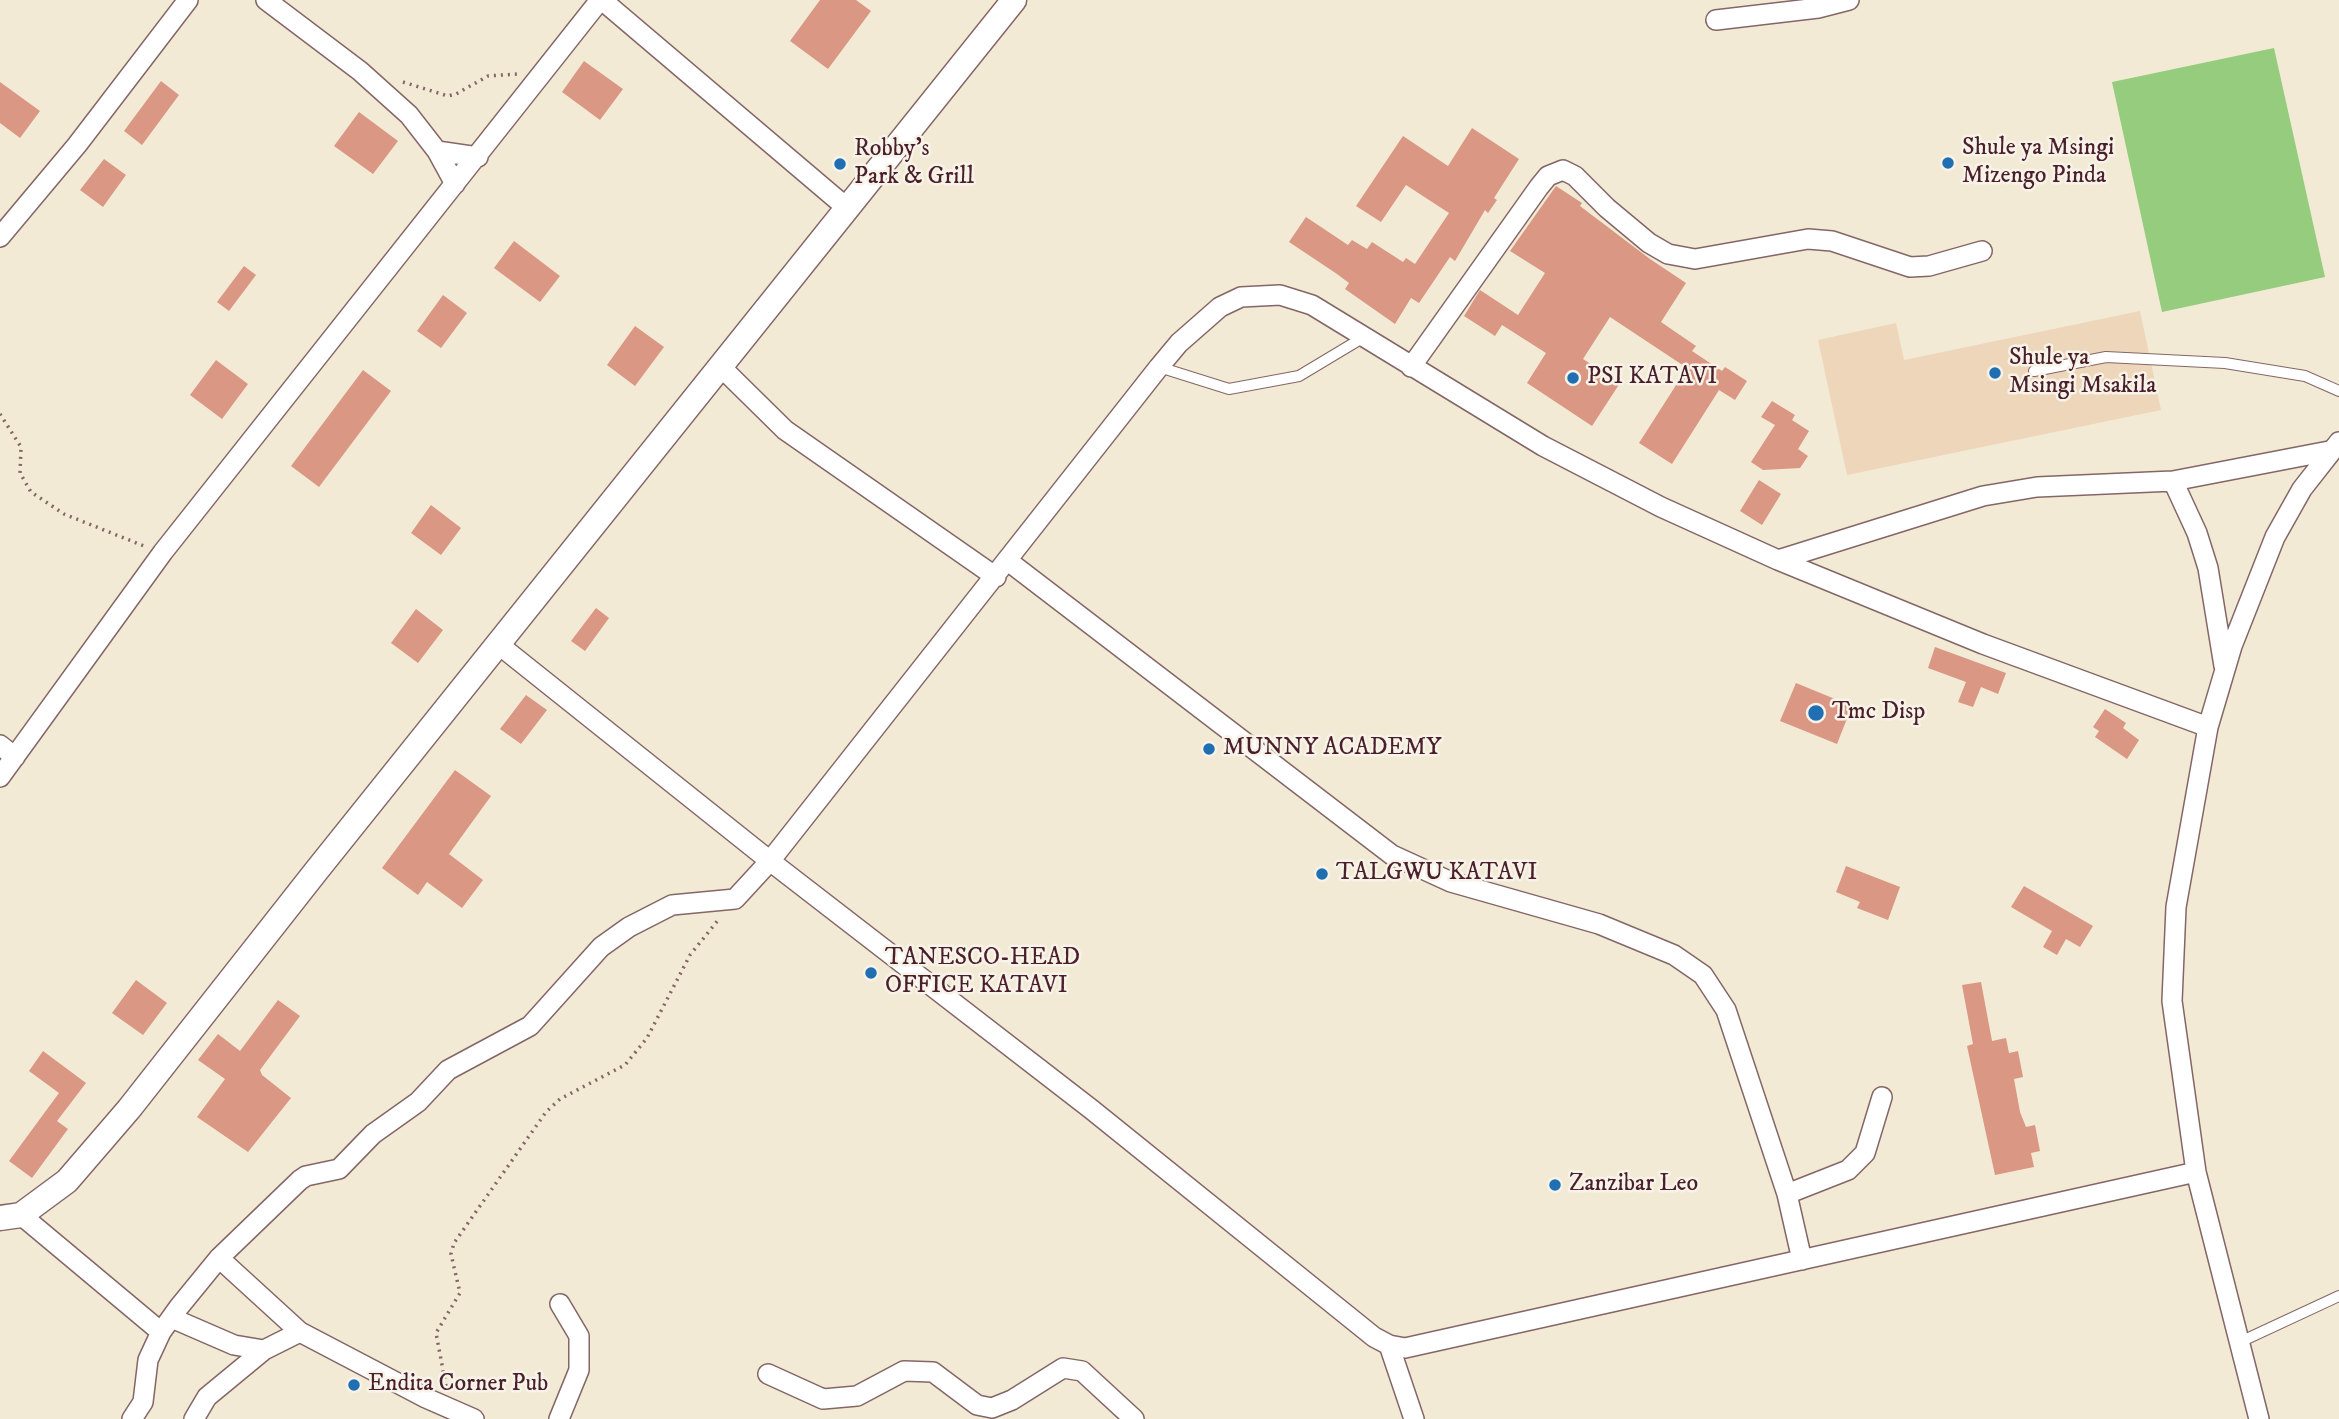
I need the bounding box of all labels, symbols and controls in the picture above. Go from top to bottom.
place label: Shule ya Msingi Mizengo Pinda [1962,135,2114,191]
place label: Robby's Park & Grill [854,136,974,192]
marker: Shule ya Msingi Mizengo Pinda [1940,155,1956,171]
marker: Robby's Park & Grill [832,156,848,172]
place label: Shule ya Msingi Msakila [2009,345,2156,401]
place label: PSI KATAVI [1587,364,1717,392]
marker: Shule ya Msingi Msakila [1987,365,2003,381]
marker: PSI KATAVI [1565,370,1581,386]
place label: Tmc Disp [1832,699,1925,727]
marker: Tmc Disp [1806,703,1826,723]
place label: MUNNY ACADEMY [1223,735,1441,763]
marker: MUNNY ACADEMY [1201,741,1217,757]
place label: TALGWU KATAVI [1336,860,1537,888]
marker: TALGWU KATAVI [1314,866,1330,882]
place label: TANESCO-HEAD OFFICE KATAVI [885,945,1080,1001]
marker: TANESCO-HEAD OFFICE KATAVI [863,965,879,981]
place label: Zanzibar Leo [1569,1171,1698,1199]
marker: Zanzibar Leo [1547,1177,1563,1193]
place label: Endita Corner Pub [368,1371,548,1399]
marker: Endita Corner Pub [346,1377,362,1393]

